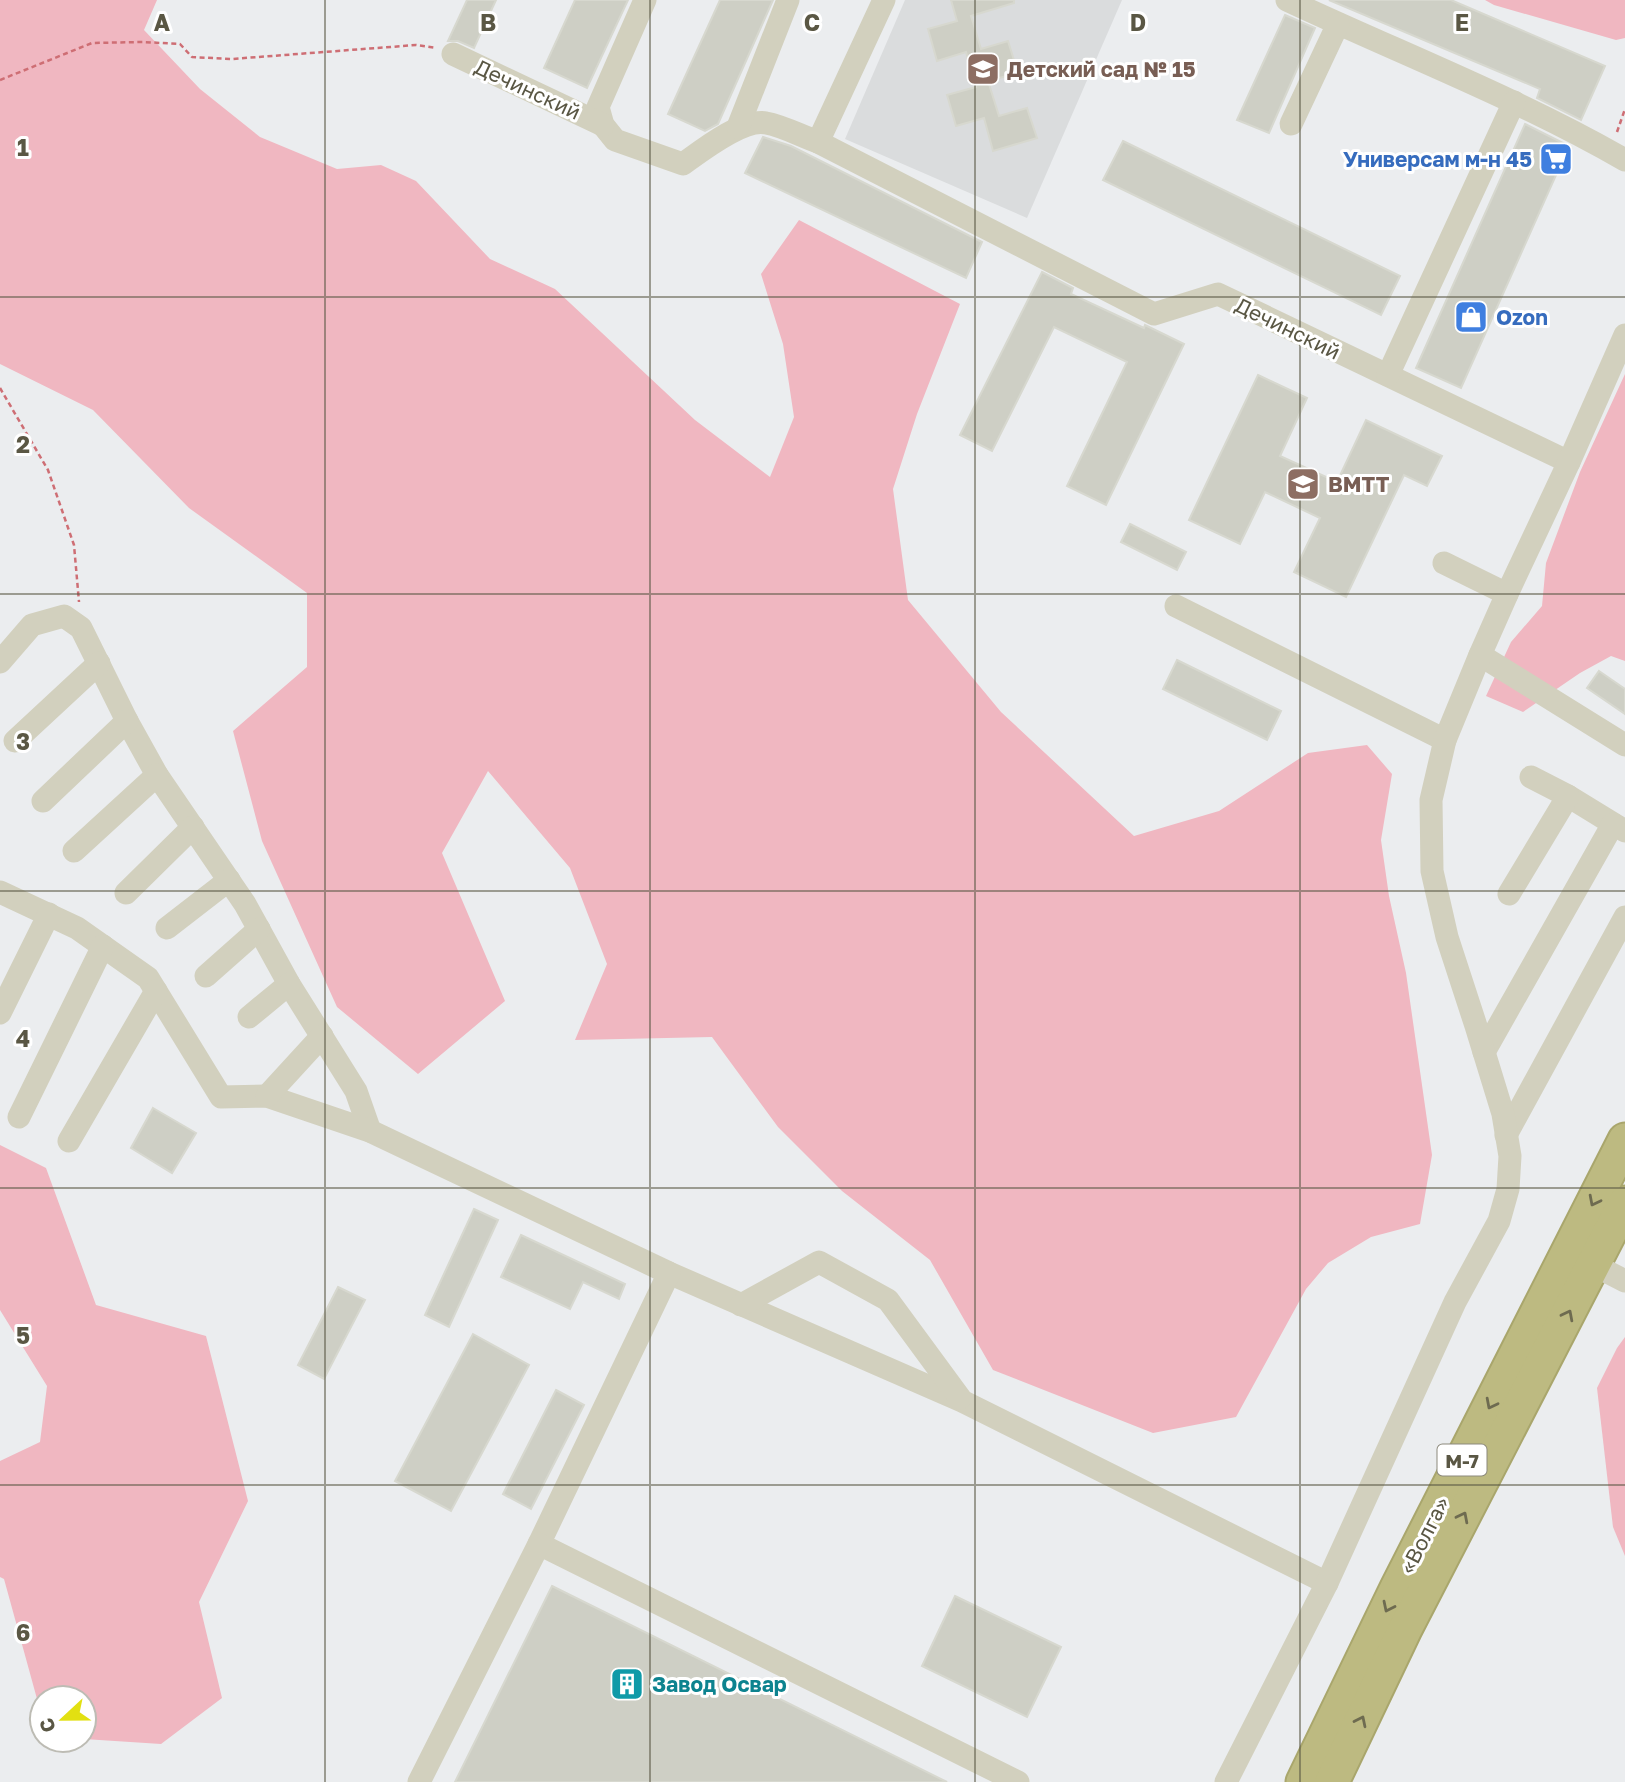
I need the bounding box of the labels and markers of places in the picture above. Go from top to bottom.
school or university icon: Детский сад № 15 [964,50,1002,88]
place label: Детский сад № 15 [1007,56,1196,82]
supermarket icon: Универсам м-н 45 [1537,140,1575,178]
place label: Универсам м-н 45 [1343,146,1532,172]
shop icon: Ozon [1452,298,1490,336]
place label: Ozon [1496,304,1548,330]
school or university icon: ВМТТ [1284,465,1322,503]
place label: ВМТТ [1328,471,1390,497]
building icon: Завод Освар [608,1665,646,1703]
place label: Завод Освар [652,1671,787,1697]

